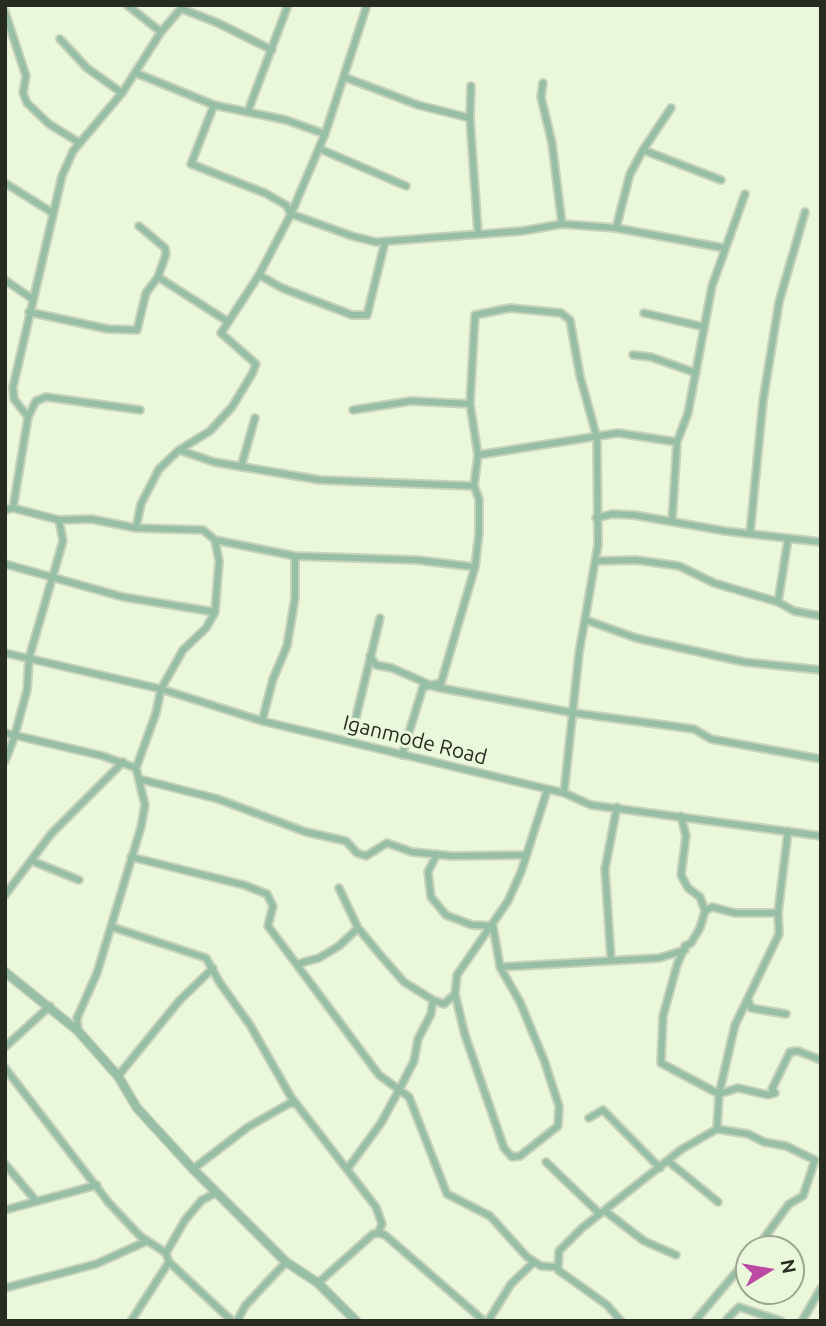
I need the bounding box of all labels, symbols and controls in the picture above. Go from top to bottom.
street label: Iganmode Road [340,710,490,770]
north arrow [735,1235,805,1305]
text: N [776,1257,801,1275]

